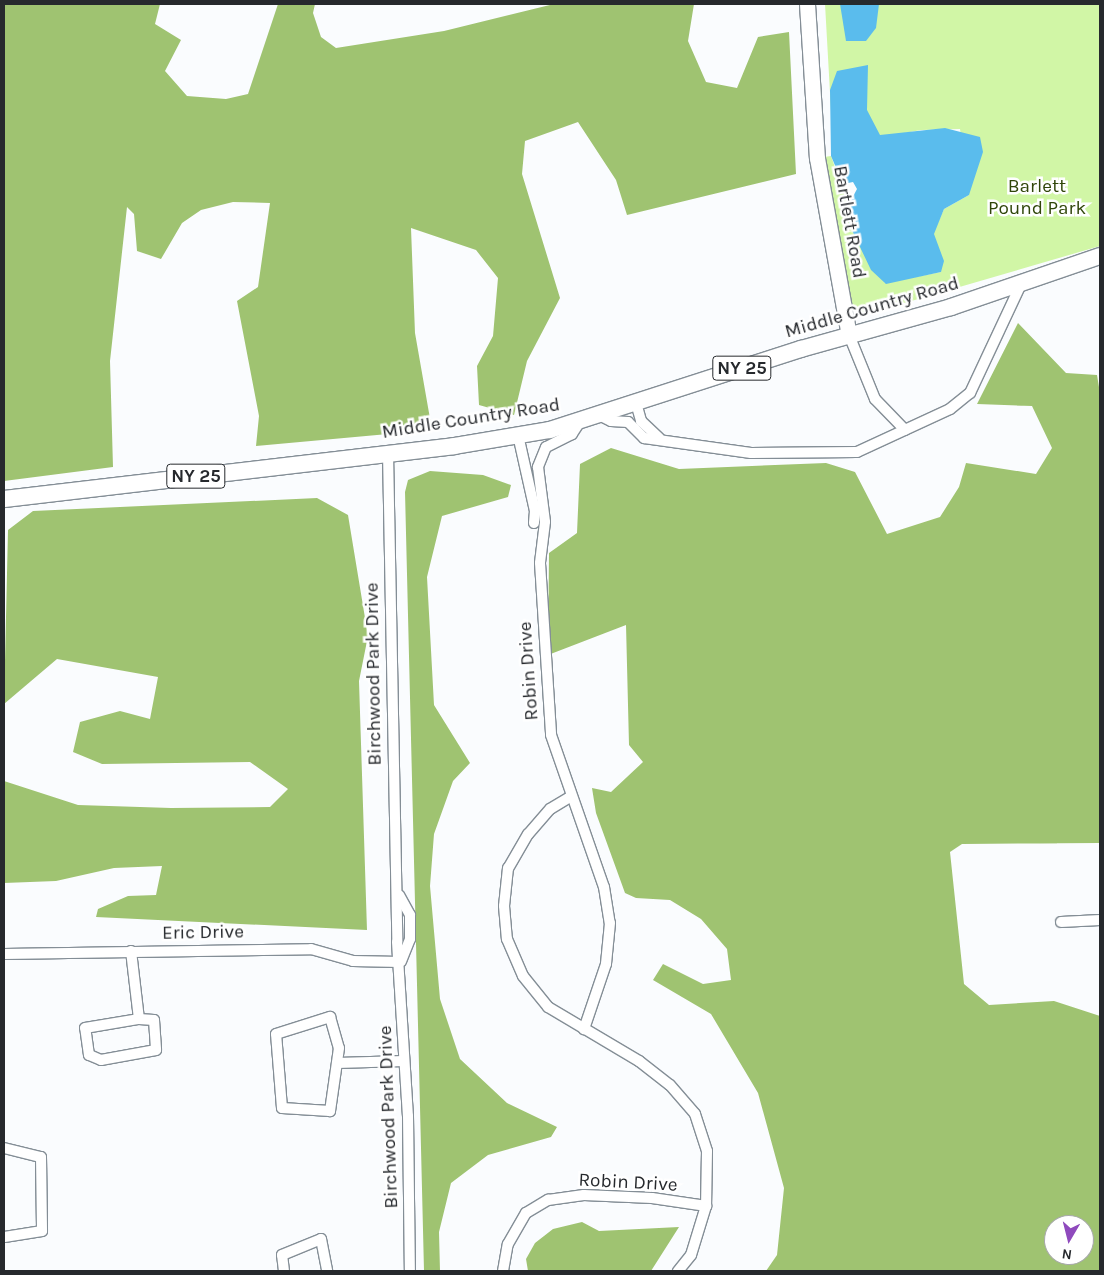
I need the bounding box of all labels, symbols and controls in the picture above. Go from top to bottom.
street label: Bartlett Road [828,164,870,280]
park label: Barlett Pound Park [988,176,1086,220]
street label: Middle Country Road [782,272,962,344]
road number: NY 25 [712,352,772,383]
street label: Middle Country Road [380,394,562,444]
road number: NY 25 [166,461,226,492]
street label: Birchwood Park Drive [361,582,387,766]
street label: Robin Drive [514,621,544,721]
street label: Eric Drive [162,921,244,945]
street label: Birchwood Park Drive [374,1025,404,1209]
street label: Robin Drive [578,1169,678,1197]
north arrow [1044,1215,1094,1265]
text: N [1061,1245,1073,1263]

